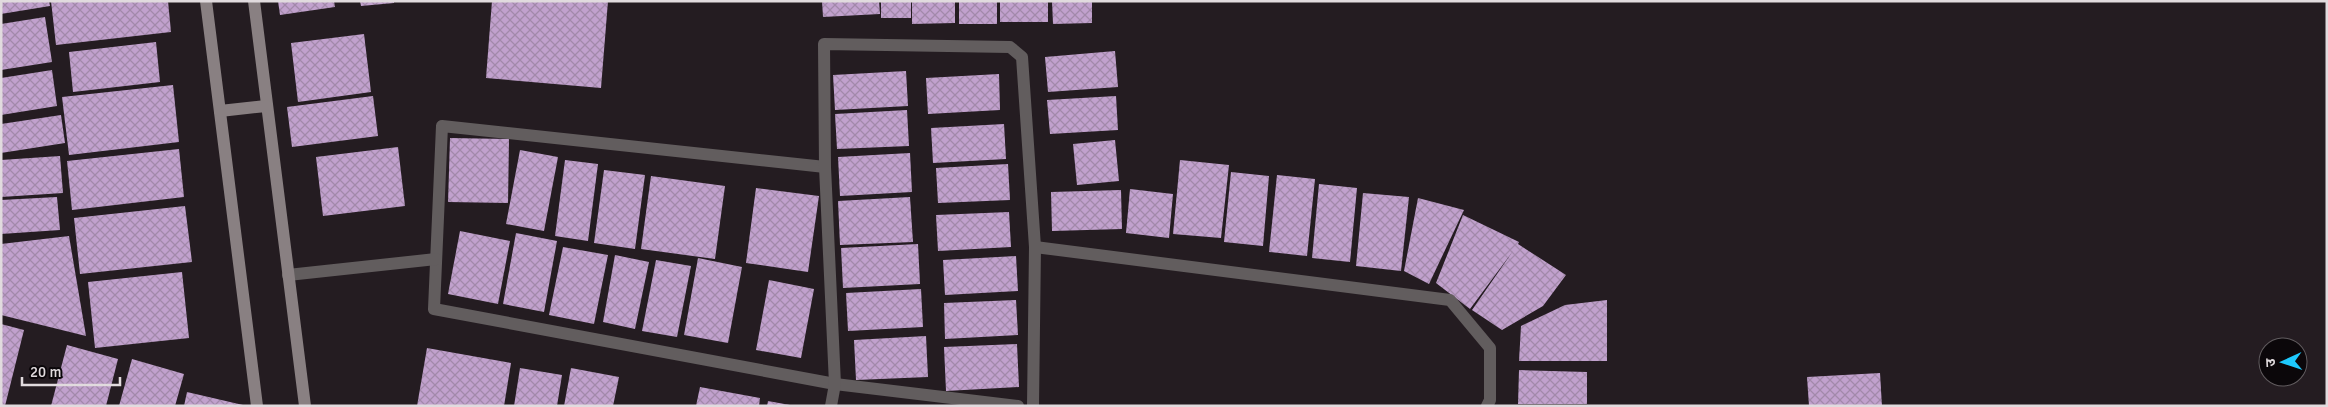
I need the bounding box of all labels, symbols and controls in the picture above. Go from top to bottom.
north arrow [2258,337,2308,387]
scale bar [22,354,120,386]
text: उ [2262,357,2279,367]
text: 20 m [30,363,61,381]

